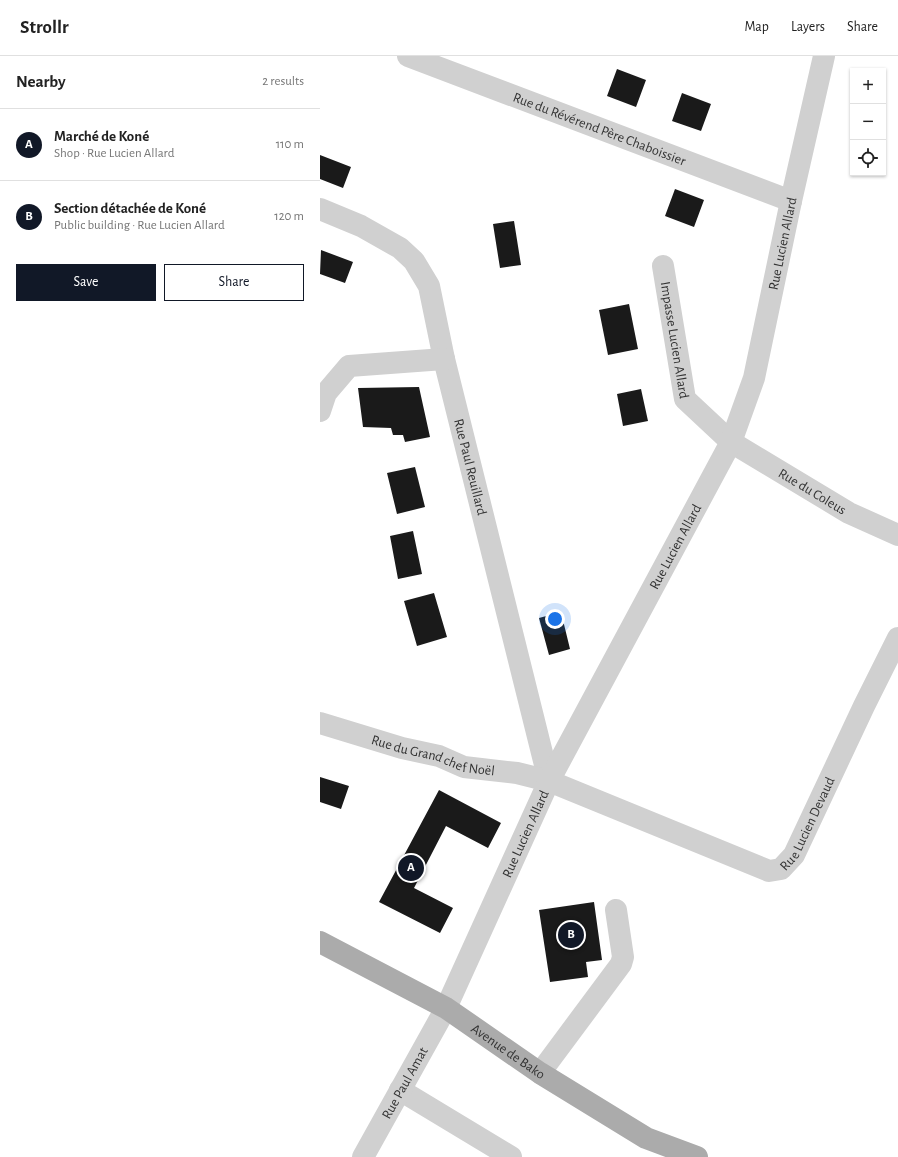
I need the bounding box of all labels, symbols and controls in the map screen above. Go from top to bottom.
text: Strollr [20,18,69,37]
text: Map [744,20,769,34]
text: Layers [791,20,825,34]
text: Share [847,20,878,34]
map controls [850,68,886,176]
button: + [850,68,886,104]
text: Nearby [16,73,66,90]
text: 2 results [262,75,304,88]
street label: Rue du Révérend Père Chaboissier [511,90,688,169]
button: − [850,104,886,140]
text: Marché de Koné [54,129,149,144]
text: A [25,138,33,151]
text: 110 m [276,138,304,151]
button: locate [850,140,886,176]
text: Shop · Rue Lucien Allard [54,147,174,160]
street label: Rue Lucien Allard [767,196,800,291]
text: Section détachée de Koné [54,201,206,216]
text: B [25,210,33,223]
text: 120 m [274,210,304,223]
text: Public building · Rue Lucien Allard [54,219,225,232]
button: Save [16,264,156,301]
button: Share [164,264,304,301]
street label: Impasse Lucien Allard [658,281,691,400]
street label: Rue Paul Reuillard [451,417,489,517]
street label: Rue du Coleus [776,466,848,518]
street label: Rue Lucien Allard [647,502,704,592]
your location [545,609,565,629]
street label: Rue du Grand chef Noël [370,733,495,778]
street label: Rue Lucien Devaud [777,775,838,874]
street label: Rue Lucien Allard [500,788,552,880]
pin: A [398,853,424,883]
pin: B [558,920,584,950]
street label: Avenue de Bako [468,1022,547,1082]
street label: Rue Paul Amat [380,1044,431,1122]

